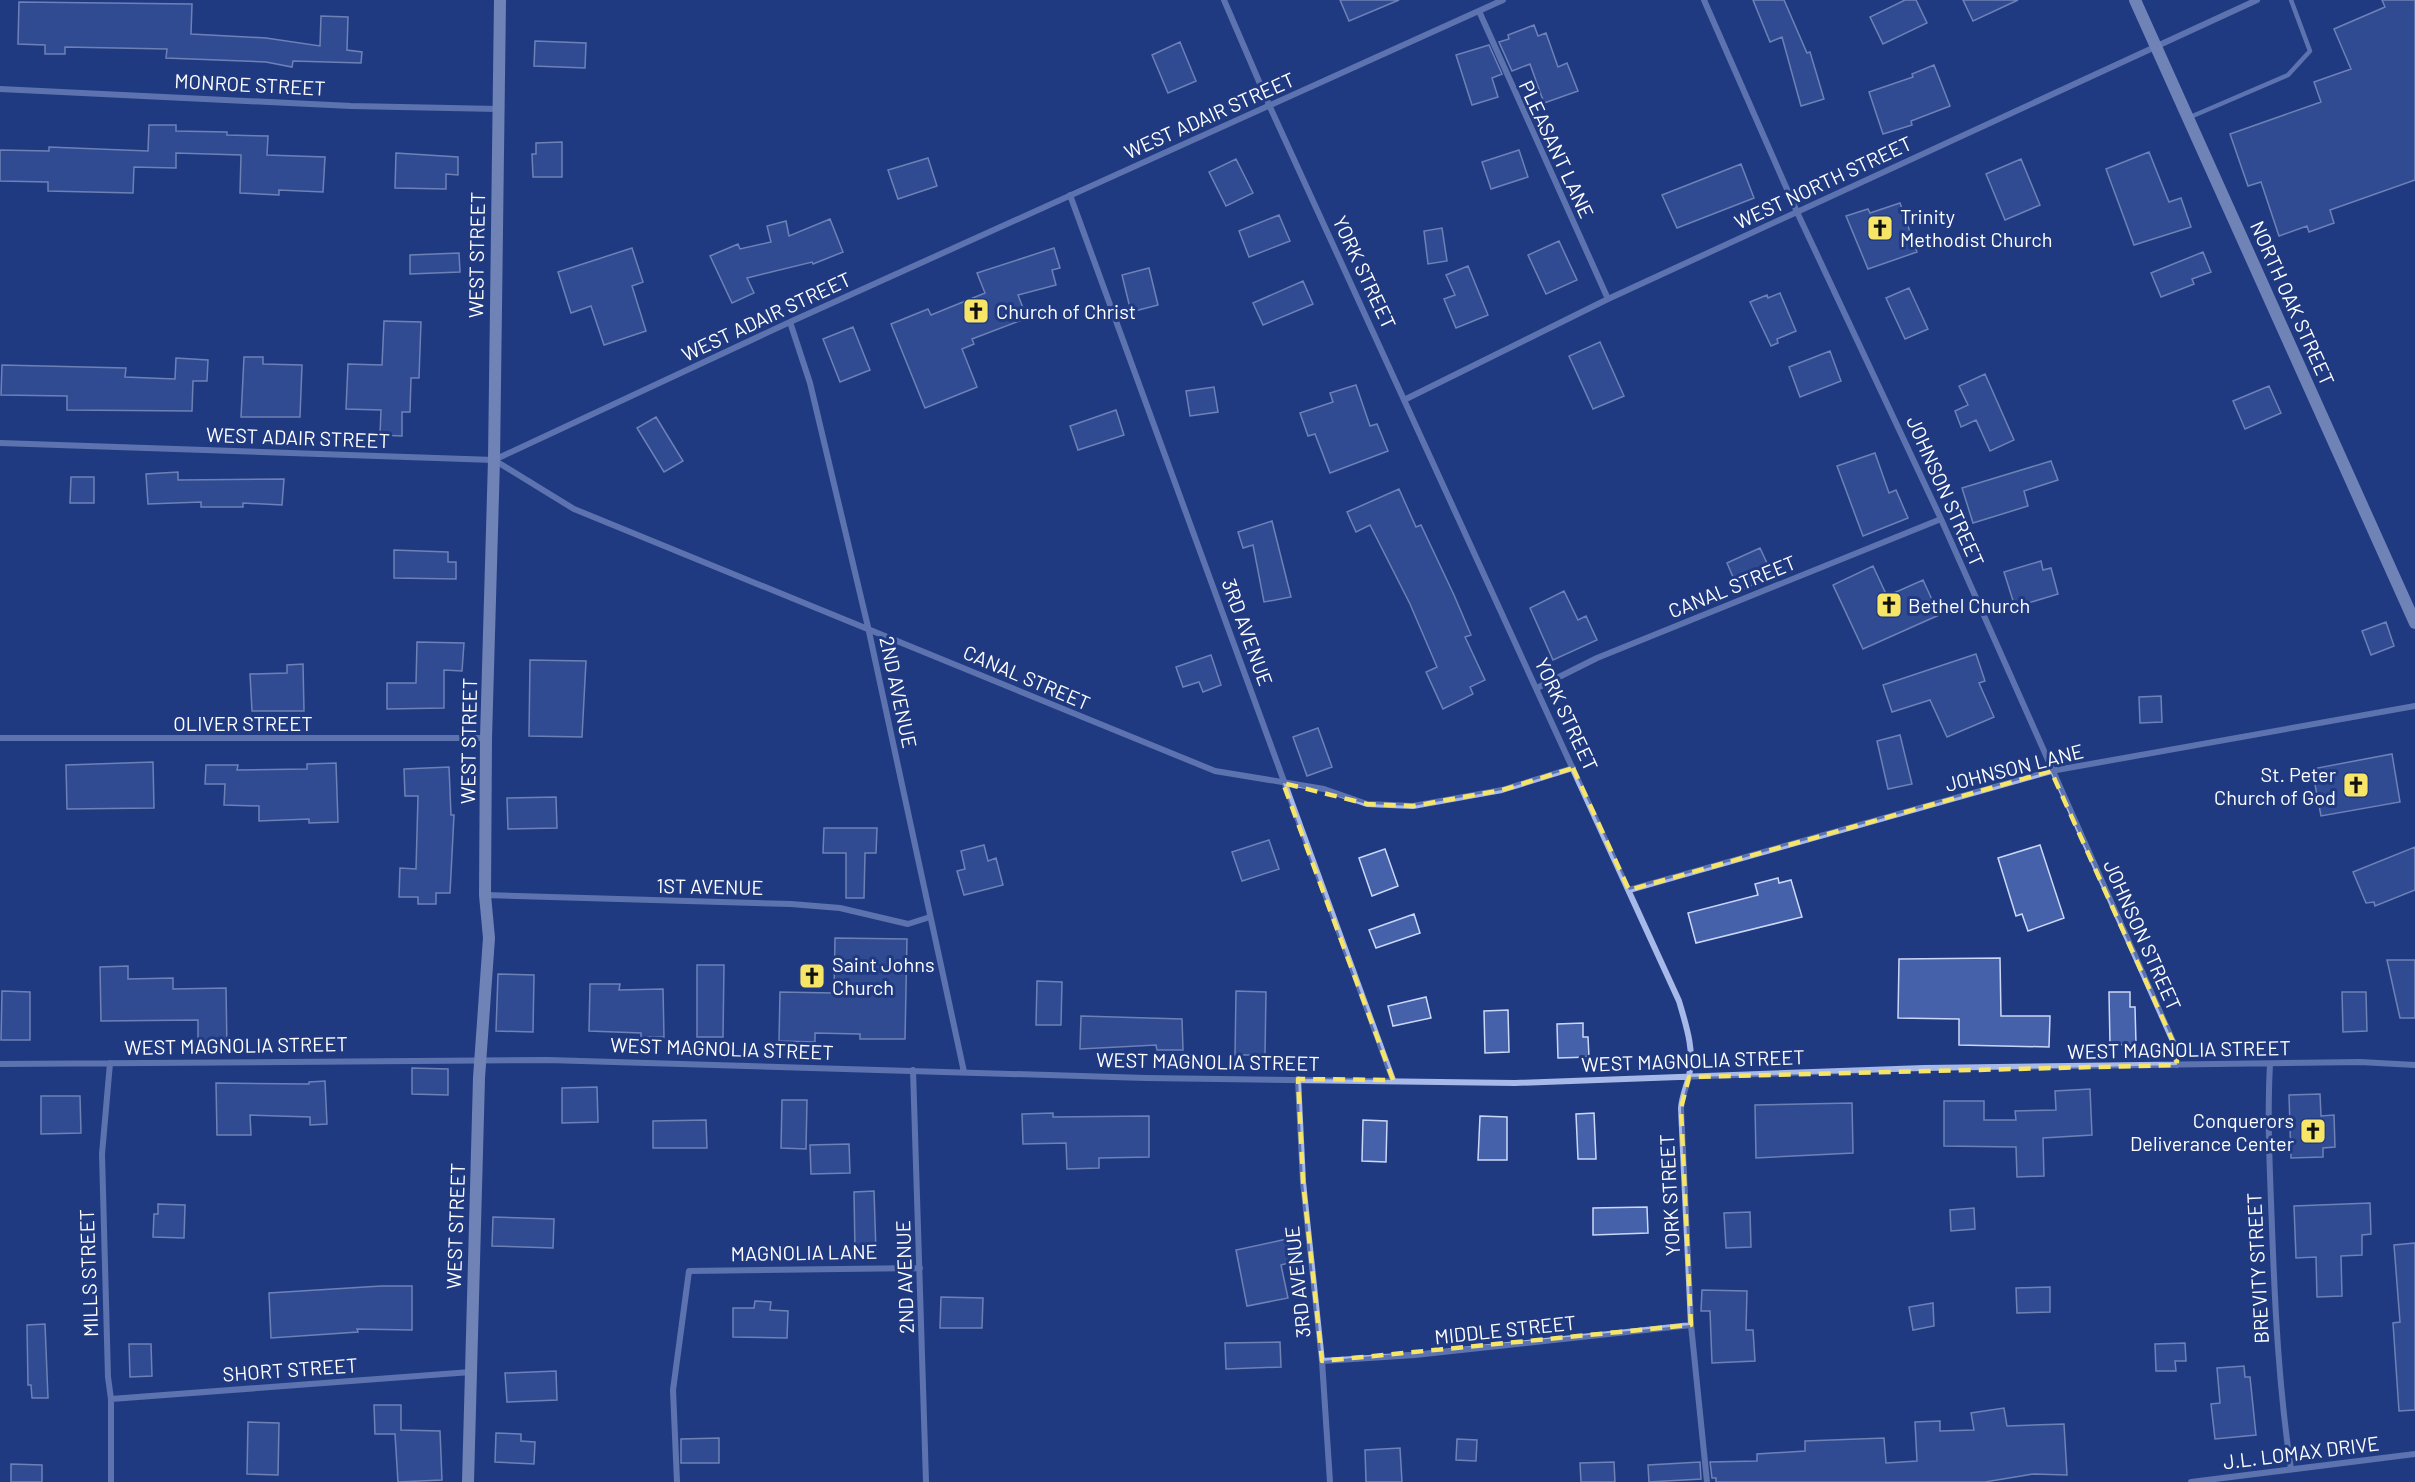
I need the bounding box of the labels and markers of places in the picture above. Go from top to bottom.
place label: Trinity Methodist Church [1900,204,2053,251]
church icon: Trinity Methodist Church [1865,213,1895,243]
church icon: Church of Christ [961,296,991,326]
place label: Church of Christ [996,299,1136,323]
church icon: Bethel Church [1874,590,1904,620]
place label: Bethel Church [1908,593,2030,617]
place label: St. Peter Church of God [2214,762,2336,809]
church icon: St. Peter Church of God [2341,770,2371,800]
place label: Saint Johns Church [832,952,935,999]
church icon: Saint Johns Church [797,961,827,991]
place label: Conquerors Deliverance Center [2130,1108,2294,1155]
church icon: Conquerors Deliverance Center [2298,1116,2328,1146]

